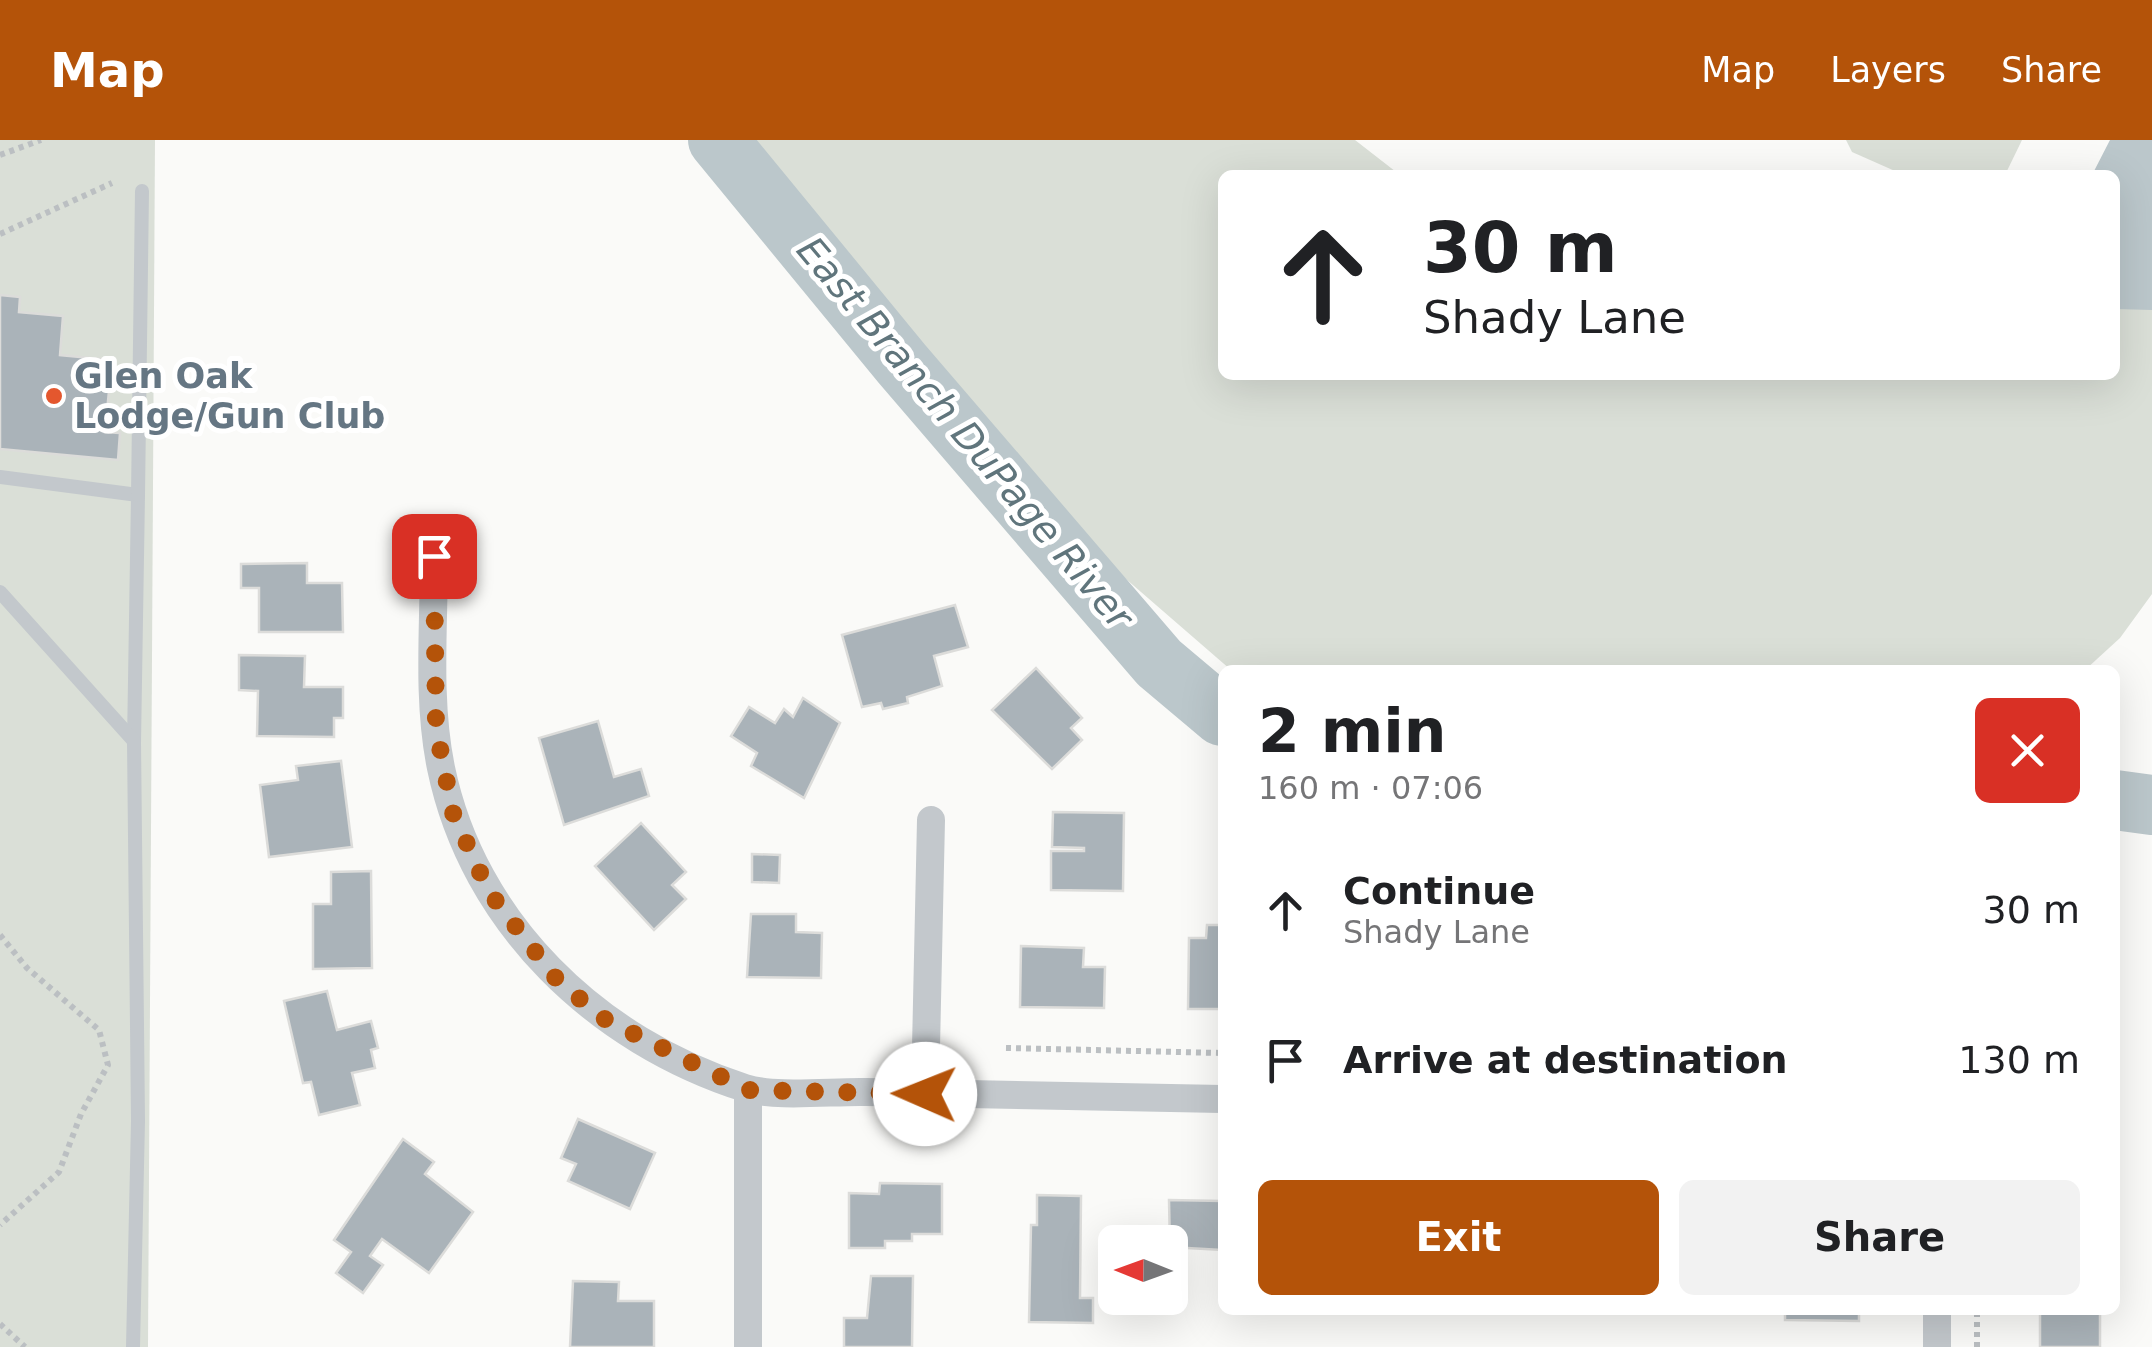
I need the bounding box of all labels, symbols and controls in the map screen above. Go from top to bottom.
text: Map [50,42,165,98]
text: Map [1701,50,1775,90]
text: Layers [1830,50,1946,90]
text: Share [2001,50,2102,90]
text: 30 m [1423,207,1618,289]
icon: ahead [1258,210,1388,340]
water label: East Branch DuPage River [788,228,1143,640]
text: Shady Lane [1423,291,1686,344]
place label: Glen Oak Lodge/Gun Club [74,356,385,436]
marker: Glen Oak Lodge/Gun Club [43,385,65,407]
pin [392,514,477,599]
icon: arrive [407,529,462,584]
text: 2 min [1258,696,1446,766]
button: close [1975,698,2080,803]
text: 160 m · 07:06 [1258,769,1483,807]
text: Continue [1343,869,1535,913]
icon: ahead [1258,883,1313,938]
text: 30 m [1983,888,2080,932]
text: Shady Lane [1343,913,1530,951]
icon: arrive [1258,1033,1313,1088]
text: Arrive at destination [1343,1038,1788,1082]
text: 130 m [1958,1038,2080,1082]
position arrow [873,1042,977,1146]
button: Exit [1258,1180,1659,1295]
button: Share [1679,1180,2080,1295]
north arrow [1098,1225,1188,1315]
map controls [1098,1225,1188,1315]

